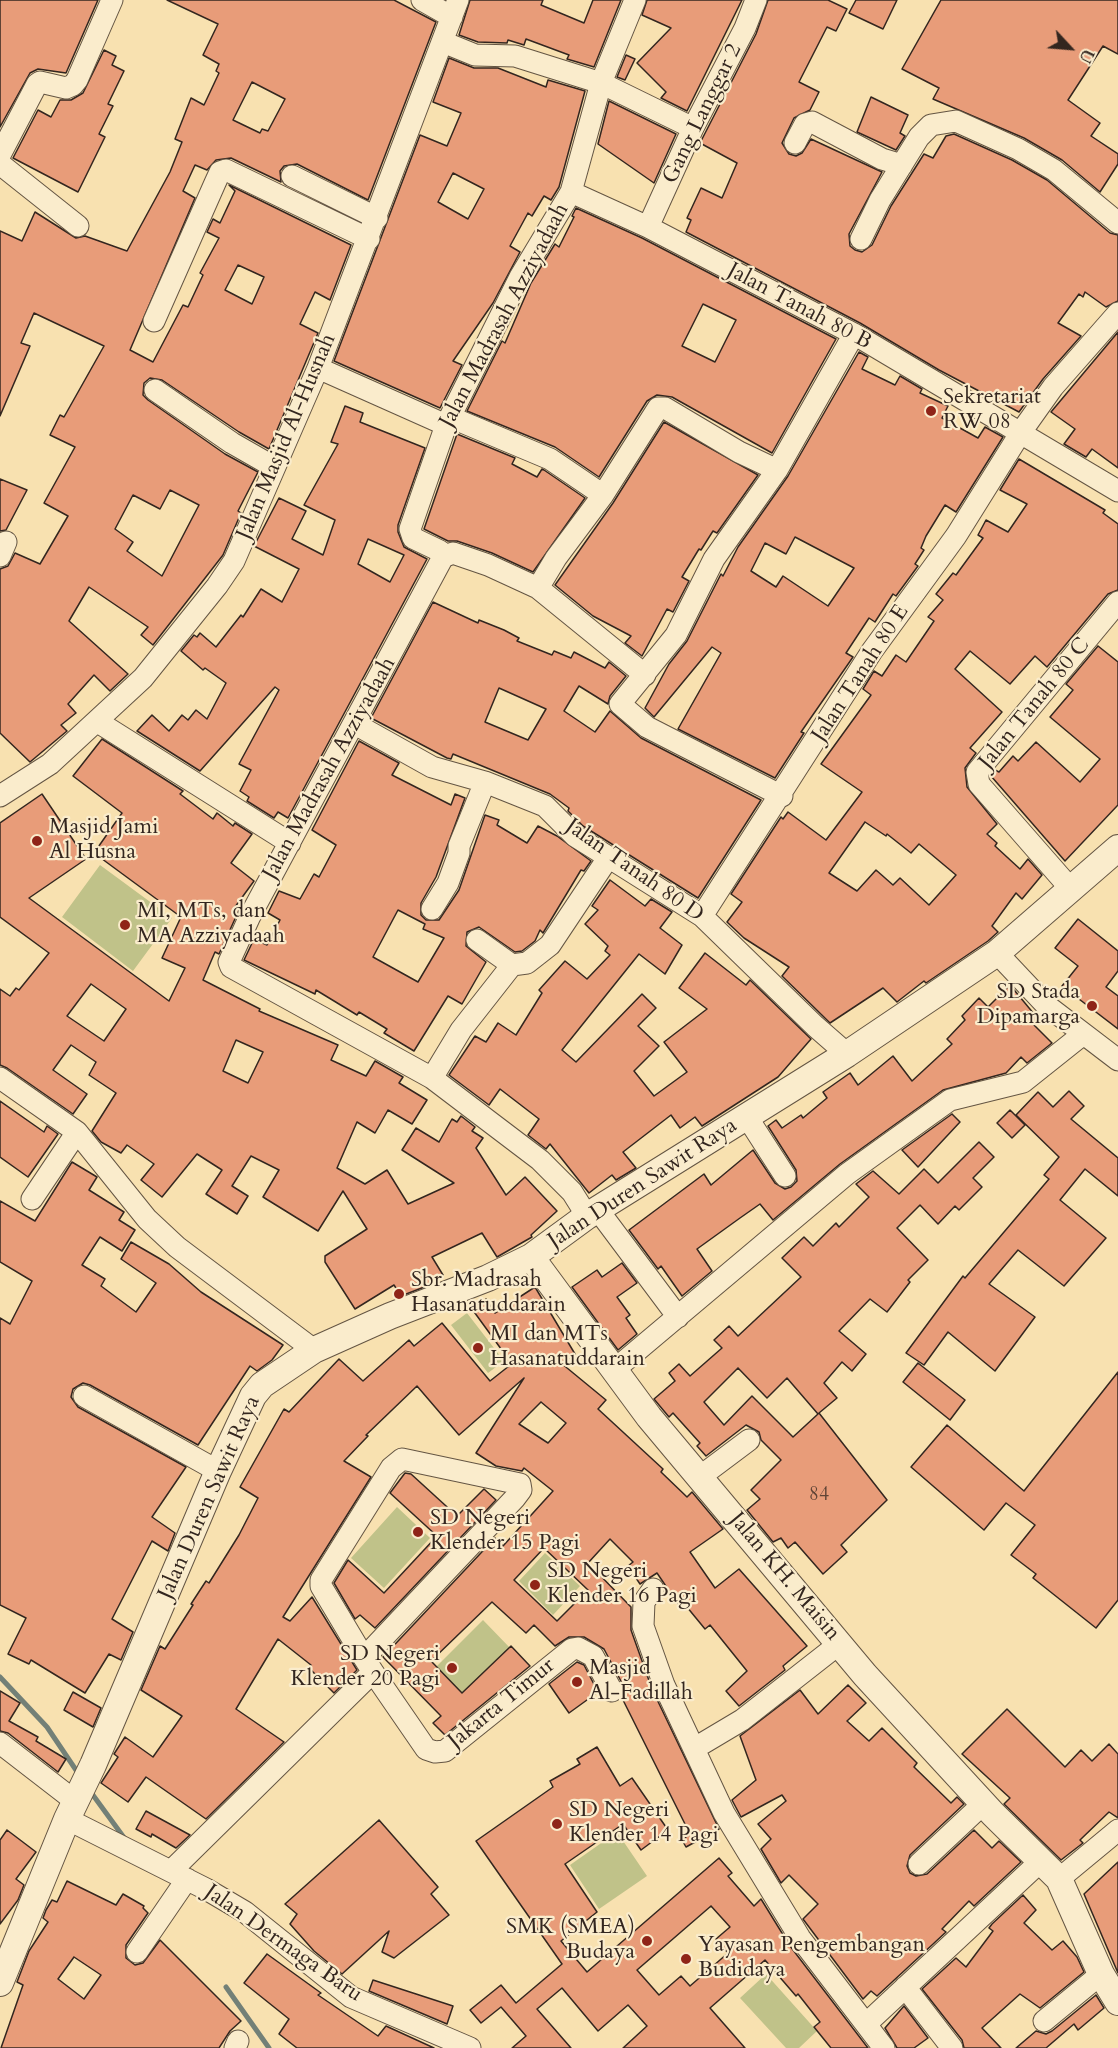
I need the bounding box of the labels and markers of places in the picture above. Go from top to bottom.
place label: Sekretariat RW 08 [943,385,1041,436]
marker: Sekretariat RW 08 [924,404,938,418]
place label: Masjid Jami Al Husna [49,815,158,866]
marker: Masjid Jami Al Husna [30,834,44,848]
place label: MI, MTs, dan MA Azziyadaah [137,899,285,950]
marker: MI, MTs, dan MA Azziyadaah [118,918,132,932]
place label: SD Stada Dipamarga [977,980,1080,1032]
marker: SD Stada Dipamarga [1085,999,1099,1013]
place label: Sbr. Madrasah Hasanatuddarain [411,1268,566,1320]
marker: Sbr. Madrasah Hasanatuddarain [392,1287,406,1301]
place label: MI dan MTs Hasanatuddarain [490,1322,645,1374]
marker: MI dan MTs Hasanatuddarain [471,1341,485,1355]
place label: SD Negeri Klender 15 Pagi [430,1506,580,1558]
marker: SD Negeri Klender 15 Pagi [411,1525,425,1539]
place label: SD Negeri Klender 16 Pagi [547,1559,697,1610]
marker: SD Negeri Klender 16 Pagi [528,1578,542,1592]
place label: SD Negeri Klender 20 Pagi [290,1642,440,1694]
place label: Masjid Al-Fadillah [589,1656,693,1708]
marker: SD Negeri Klender 20 Pagi [445,1661,459,1675]
marker: Masjid Al-Fadillah [570,1675,584,1689]
place label: SD Negeri Klender 14 Pagi [569,1798,719,1850]
marker: SD Negeri Klender 14 Pagi [550,1817,564,1831]
place label: SMK (SMEA) Budaya [506,1915,635,1966]
place label: Yayasan Pengembangan Budidaya [698,1933,925,1984]
marker: SMK (SMEA) Budaya [640,1934,654,1948]
marker: Yayasan Pengembangan Budidaya [679,1952,693,1966]

